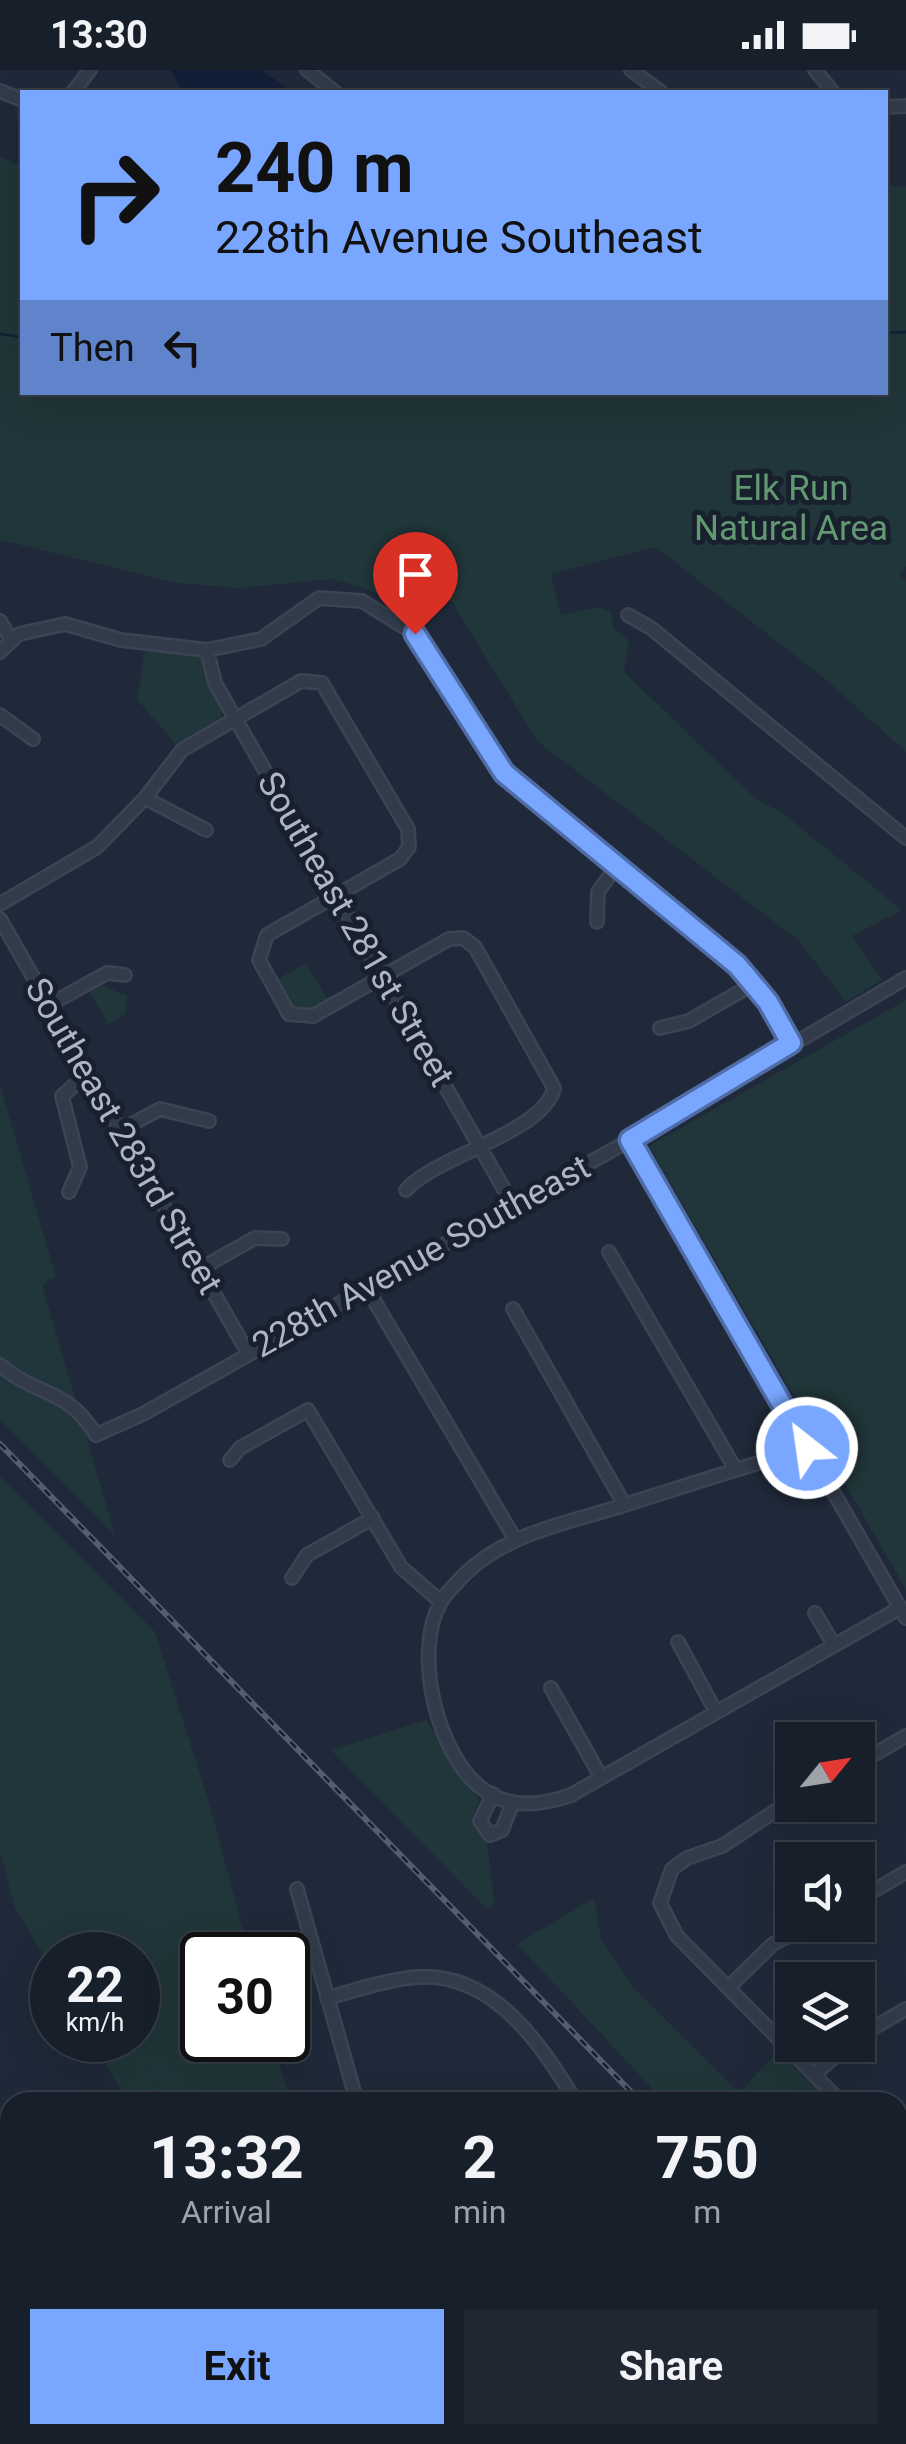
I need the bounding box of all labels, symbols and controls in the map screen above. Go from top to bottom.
text: 13:30 [50,13,148,57]
text: 240 m [215,127,414,209]
icon: right [50,130,180,260]
text: 228th Avenue Southeast [215,211,703,264]
icon: left [155,320,210,375]
text: Then [50,326,135,370]
park label: Elk Run Natural Area [694,468,888,549]
pin [373,532,458,635]
icon: arrive [388,547,443,602]
street label: Southeast 281st Street [249,765,462,1094]
street label: Southeast 283rd Street [16,971,231,1301]
street label: 228th Avenue Southeast [245,1147,597,1366]
position arrow [755,1396,859,1500]
north arrow [775,1722,875,1822]
map controls [775,1722,875,2062]
button: sound [775,1842,875,1942]
speed limit sign: 30 [180,1932,310,2062]
text: 22 [66,1956,124,2014]
button: layers [775,1962,875,2062]
text: km/h [66,2008,124,2037]
text: 13:32 [149,2122,304,2193]
text: 2 [462,2122,497,2193]
text: 750 [656,2122,759,2193]
text: Arrival [181,2193,272,2231]
text: min [453,2193,506,2231]
text: m [693,2193,721,2231]
button: Exit [30,2309,444,2424]
button: Share [464,2309,878,2424]

